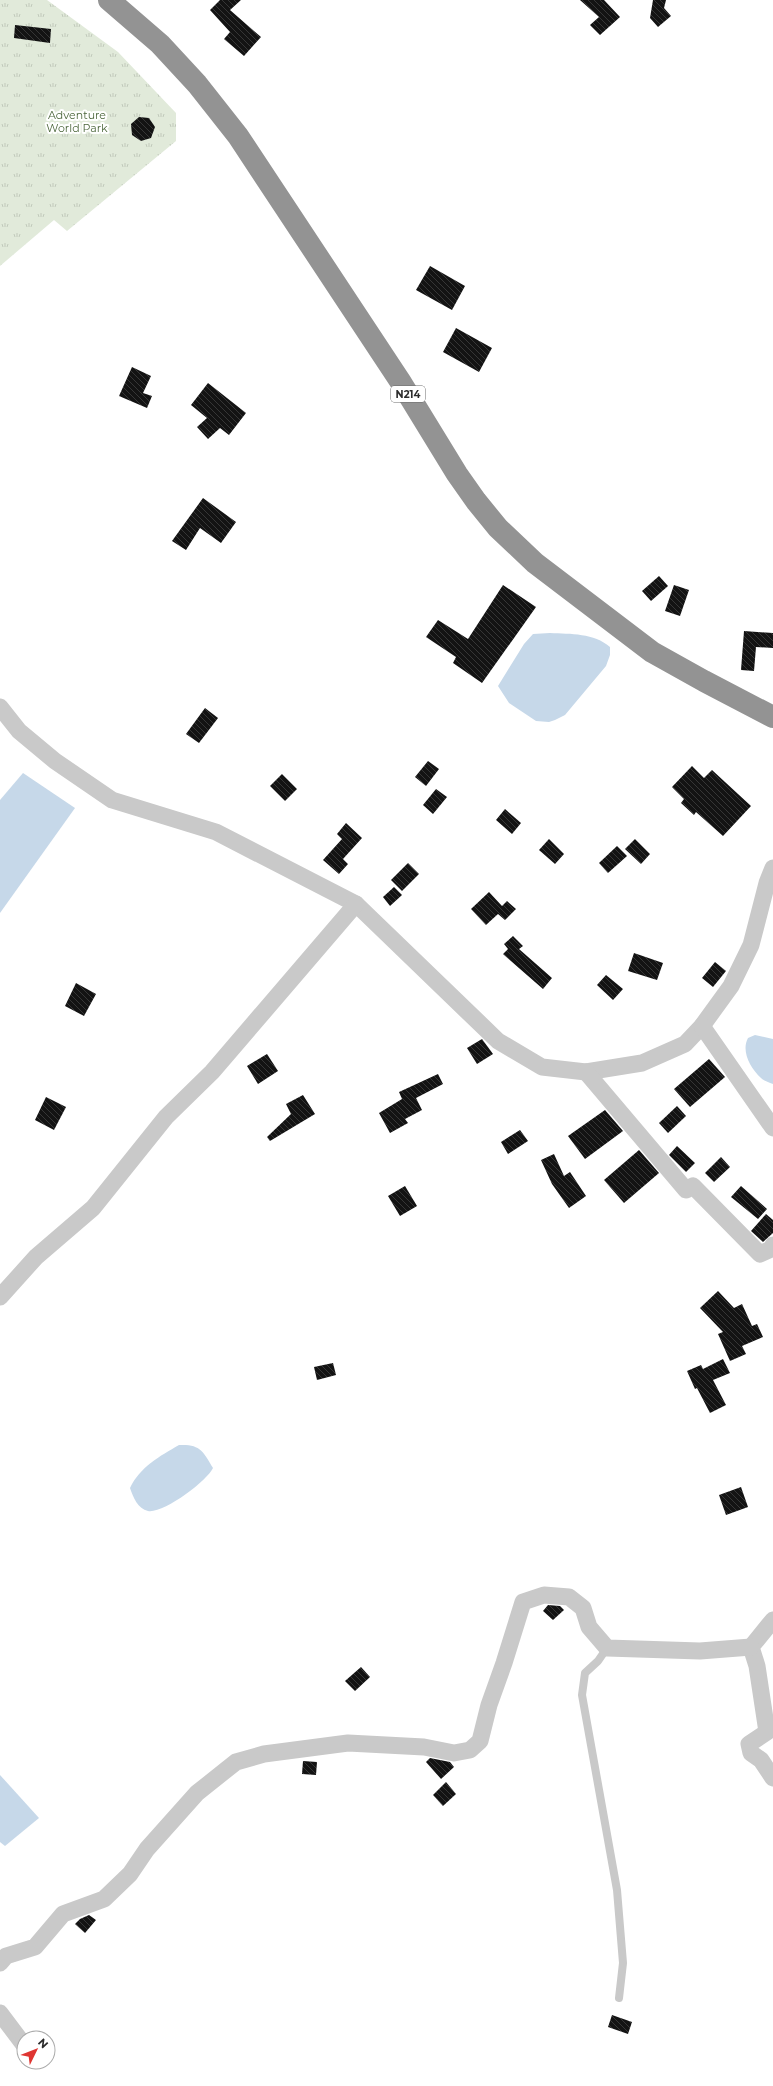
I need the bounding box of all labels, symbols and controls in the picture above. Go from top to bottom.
park label: Adventure World Park [46,108,108,135]
road number: N214 [391,386,425,402]
north arrow [16,2030,56,2070]
text: N [35,2035,51,2051]

